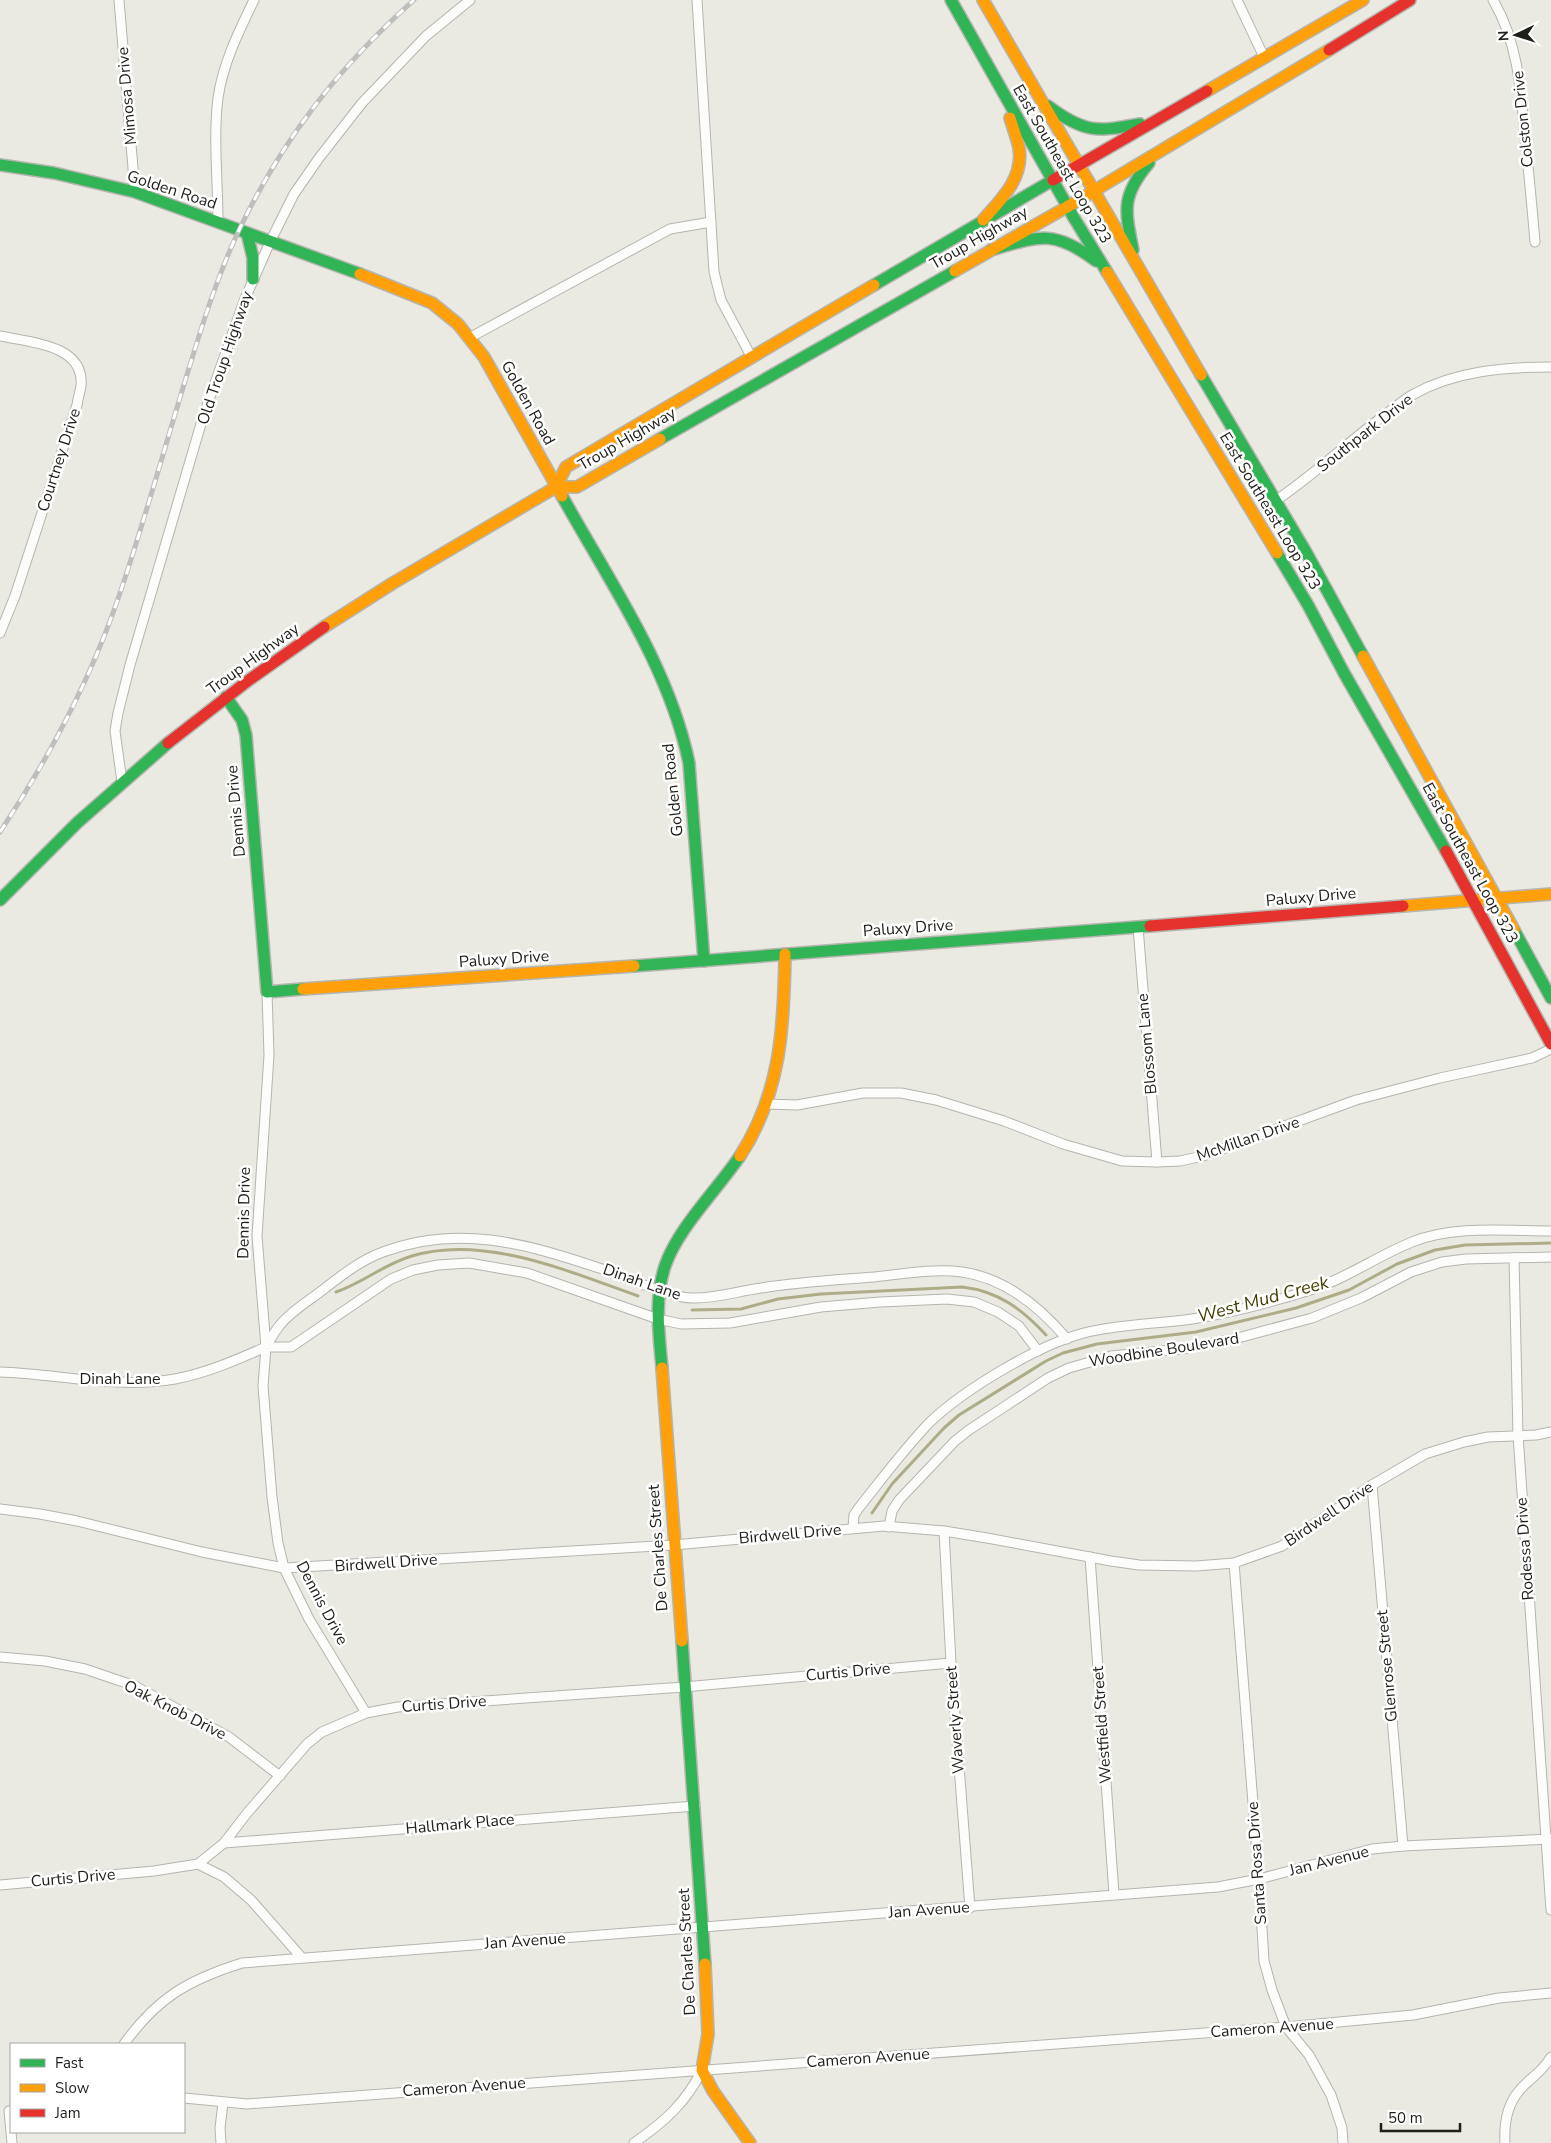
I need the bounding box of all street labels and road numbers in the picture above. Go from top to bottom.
street label: Mimosa Drive [112,46,142,146]
street label: Colston Drive [1507,70,1539,168]
street label: East Southeast Loop 323 [1007,80,1117,248]
street label: Golden Road [124,165,220,215]
street label: Troup Highway [926,201,1033,275]
street label: Old Troup Highway [192,288,258,428]
street label: Golden Road [496,357,560,449]
street label: Southpark Drive [1313,389,1417,477]
street label: Troup Highway [574,402,681,476]
street label: Courtney Drive [32,405,86,515]
street label: East Southeast Loop 323 [1214,428,1326,594]
street label: Troup Highway [202,617,304,700]
street label: Golden Road [657,742,689,838]
street label: Dennis Drive [221,764,251,858]
street label: East Southeast Loop 323 [1417,779,1523,947]
street label: Paluxy Drive [1265,882,1357,912]
street label: Paluxy Drive [862,914,954,942]
street label: Paluxy Drive [458,945,550,973]
street label: Blossom Lane [1132,993,1162,1095]
street label: McMillan Drive [1194,1111,1302,1167]
street label: Dennis Drive [232,1167,256,1259]
street label: Dinah Lane [600,1258,684,1306]
street label: Woodbine Boulevard [1087,1327,1241,1373]
street label: Dinah Lane [79,1368,161,1390]
street label: Birdwell Drive [1280,1476,1378,1552]
street label: De Charles Street [643,1483,673,1612]
street label: Rodessa Drive [1510,1497,1540,1601]
street label: Birdwell Drive [738,1519,842,1549]
street label: Birdwell Drive [334,1548,438,1578]
street label: Dennis Drive [291,1557,353,1649]
street label: Glenrose Street [1371,1609,1403,1723]
street label: Curtis Drive [805,1657,891,1687]
street label: Waverly Street [940,1665,970,1775]
street label: Westfield Street [1087,1665,1117,1784]
street label: Oak Knob Drive [120,1675,230,1745]
street label: Curtis Drive [401,1690,487,1718]
street label: Santa Rosa Drive [1242,1801,1272,1925]
street label: Hallmark Place [405,1808,515,1840]
street label: Jan Avenue [1286,1840,1371,1882]
street label: Curtis Drive [30,1863,116,1893]
street label: De Charles Street [673,1888,701,2016]
street label: Jan Avenue [887,1896,970,1924]
street label: Jan Avenue [483,1927,566,1955]
street label: Cameron Avenue [1210,2013,1334,2043]
street label: Cameron Avenue [806,2043,930,2073]
street label: Cameron Avenue [402,2072,526,2102]

